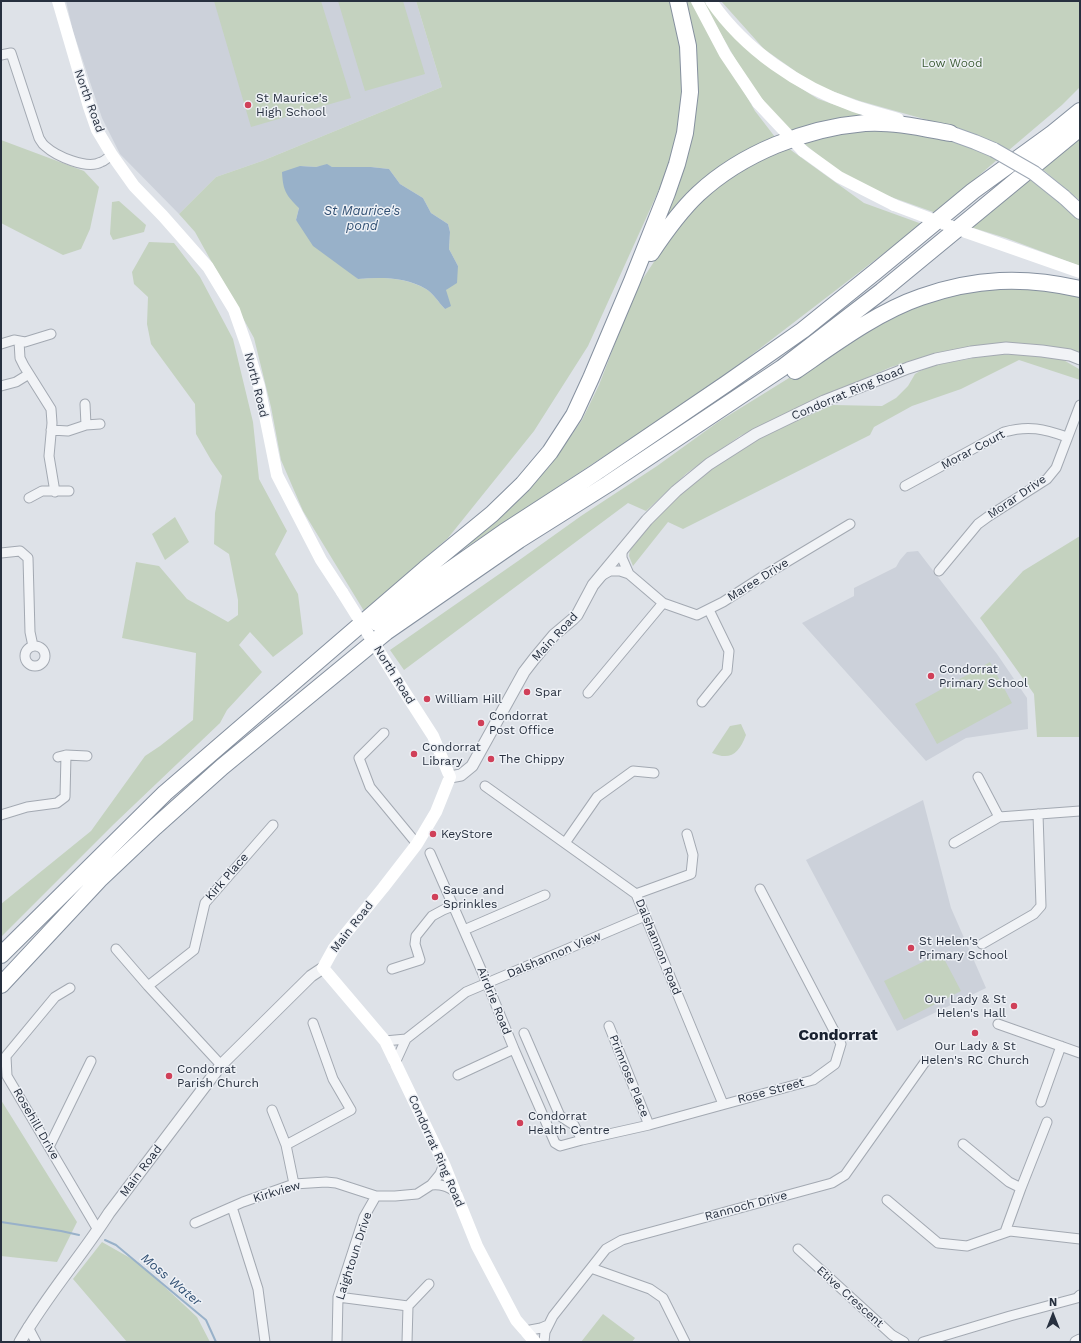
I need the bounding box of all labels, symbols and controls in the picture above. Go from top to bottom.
park label: Low Wood [921,56,983,70]
street label: North Road [71,67,107,135]
place label: St Maurice's High School [256,91,328,119]
marker: St Maurice's High School [243,100,253,110]
water label: St Maurice's pond [324,203,400,234]
street label: North Road [241,351,271,419]
street label: Condorrat Ring Road [789,363,907,423]
street label: Morar Court [939,427,1007,473]
street label: Morar Drive [985,472,1049,522]
street label: Maree Drive [725,555,791,605]
street label: Main Road [529,610,581,664]
street label: North Road [370,643,418,707]
place label: Condorrat Primary School [939,662,1028,690]
marker: Condorrat Primary School [926,671,936,681]
place label: Spar [535,685,562,699]
marker: Spar [522,687,532,697]
place label: William Hill [435,692,502,706]
marker: William Hill [422,694,432,704]
place label: Condorrat Post Office [489,709,554,737]
marker: Condorrat Post Office [476,718,486,728]
place label: Condorrat Library [422,740,481,768]
marker: Condorrat Library [409,749,419,759]
place label: The Chippy [499,752,564,766]
marker: The Chippy [486,754,496,764]
place label: KeyStore [441,827,493,841]
marker: KeyStore [428,829,438,839]
street label: Kirk Place [202,850,252,904]
place label: Sauce and Sprinkles [443,883,504,911]
marker: Sauce and Sprinkles [430,892,440,902]
street label: Dalshannon Road [632,897,684,997]
street label: Main Road [328,899,376,955]
street label: Dalshannon View [505,929,603,981]
place label: St Helen's Primary School [919,934,1008,962]
marker: St Helen's Primary School [906,943,916,953]
street label: Airdrie Road [474,965,514,1037]
place label: Our Lady & St Helen's Hall [925,992,1006,1020]
marker: Our Lady & St Helen's Hall [1009,1001,1019,1011]
district label: Condorrat [798,1025,878,1045]
marker: Our Lady & St Helen's RC Church [970,1028,980,1038]
street label: Primrose Place [606,1033,652,1119]
place label: Our Lady & St Helen's RC Church [921,1039,1029,1067]
place label: Condorrat Parish Church [177,1062,259,1090]
marker: Condorrat Parish Church [164,1071,174,1081]
street label: Rose Street [736,1075,806,1107]
street label: Rosehill Drive [10,1086,62,1162]
street label: Condorrat Ring Road [405,1093,467,1209]
place label: Condorrat Health Centre [528,1109,610,1137]
marker: Condorrat Health Centre [515,1118,525,1128]
street label: Main Road [117,1142,165,1200]
street label: Kirkview [251,1178,303,1206]
street label: Rannoch Drive [703,1188,789,1224]
street label: Laightoun Drive [333,1210,375,1302]
water label: Moss Water [138,1250,204,1310]
street label: Etive Crescent [814,1263,886,1331]
north arrow [1033,1295,1073,1335]
text: N [1049,1296,1057,1309]

